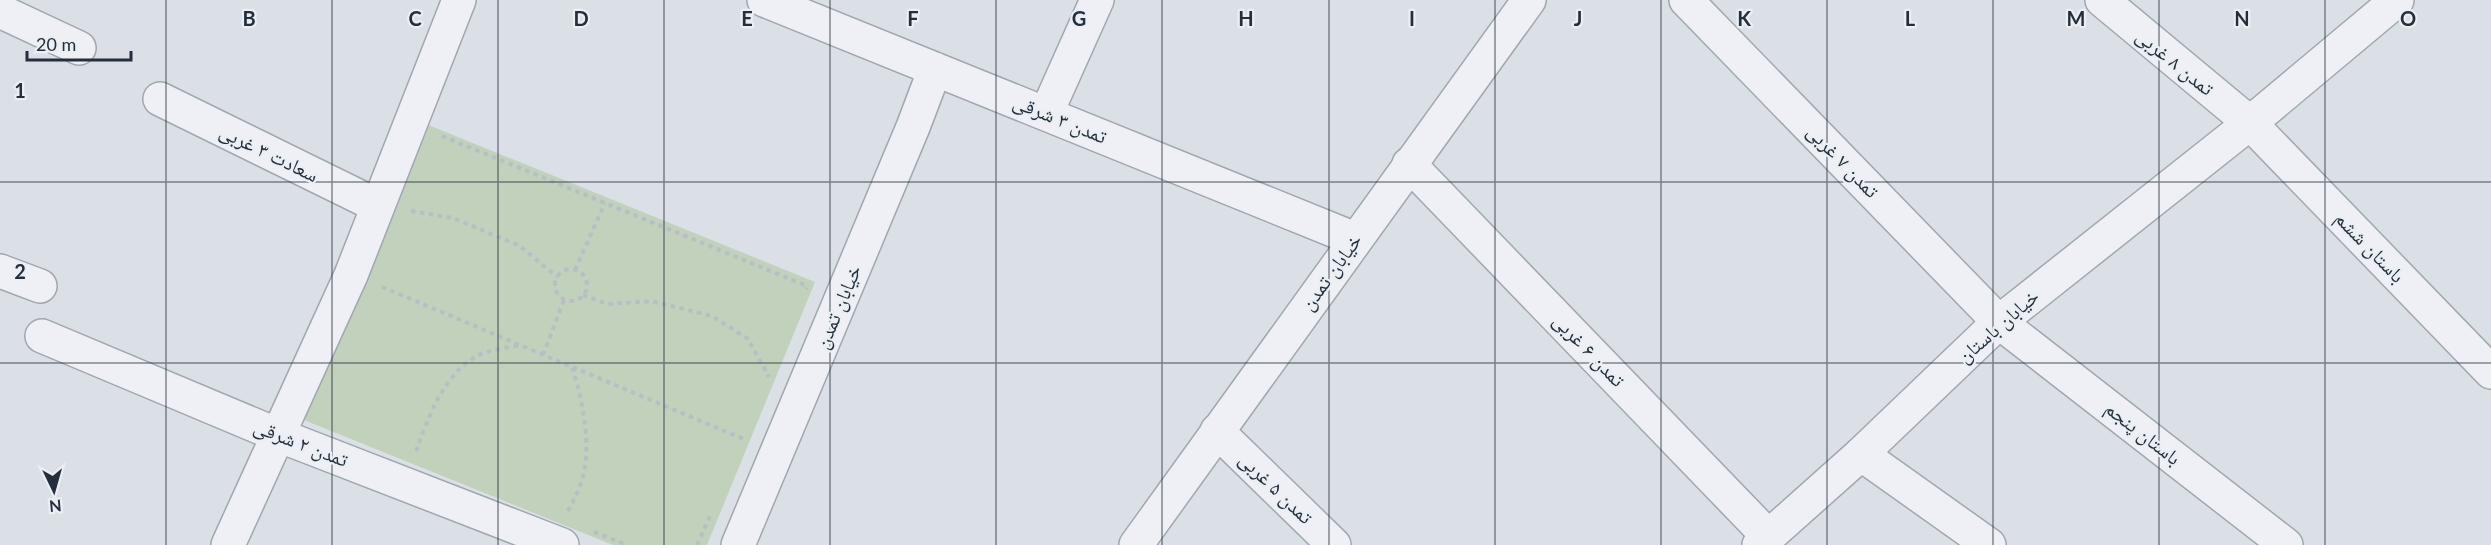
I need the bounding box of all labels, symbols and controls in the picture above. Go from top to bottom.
text: B [242,6,256,30]
text: C [408,6,422,30]
text: D [573,6,589,30]
text: E [741,6,753,30]
text: F [907,6,919,30]
text: G [1072,6,1086,30]
text: H [1238,6,1254,30]
text: I [1409,6,1415,30]
text: J [1574,6,1582,30]
text: K [1737,6,1751,30]
text: L [1905,6,1916,30]
text: M [2067,6,2085,30]
text: N [2234,6,2250,30]
text: O [2400,6,2416,30]
street label: تمدن ۸ غربی [2131,23,2219,101]
scale bar [27,24,130,62]
text: 20 m [36,33,76,55]
text: 1 [14,78,26,102]
street label: تمدن ۳ شرقی [1010,88,1111,149]
street label: سعادت ۳ غربی [216,118,323,187]
street label: تمدن ۷ غربی [1802,119,1885,203]
street label: باستان ششم [2329,206,2411,289]
street label: خیابان تمدن [1294,228,1367,315]
text: 2 [14,259,26,283]
street label: خیابان تمدن [809,261,866,353]
street label: خیابان باستان [1952,283,2044,368]
street label: تمدن ۶ غربی [1548,308,1631,392]
street label: باستان پنجم [2099,395,2186,472]
street label: تمدن ۲ شرقی [251,413,352,472]
street label: تمدن ۵ غربی [1234,446,1319,529]
north arrow [24,461,84,521]
text: N [48,496,62,516]

